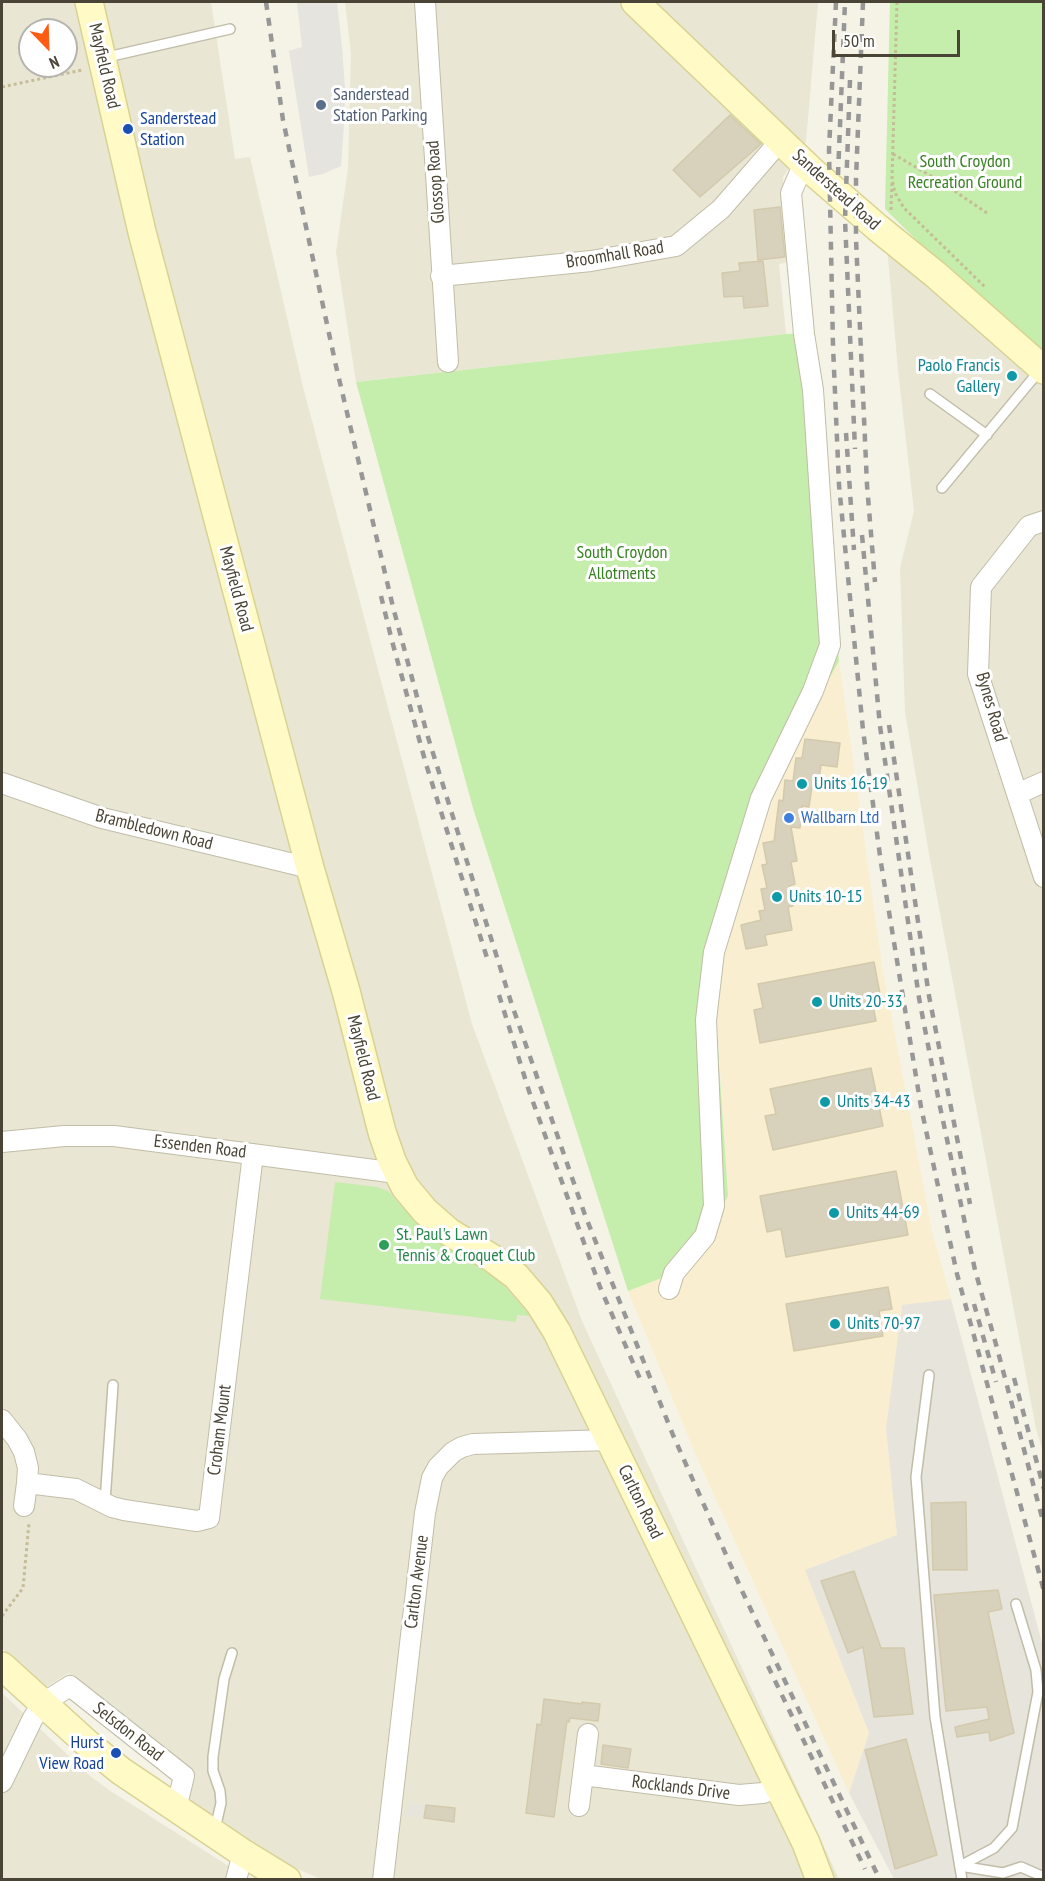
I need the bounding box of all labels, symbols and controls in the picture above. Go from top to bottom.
north arrow [18,18,78,78]
scale bar [835,18,962,56]
street label: Mayfield Road [84,21,124,111]
text: 50 m [843,29,875,52]
text: N [46,52,62,74]
place label: Sanderstead Station Parking [333,84,428,127]
marker: Sanderstead Station Parking [314,98,328,112]
place label: Sanderstead Station [140,108,216,150]
marker: Sanderstead Station [121,122,135,136]
street label: Glossop Road [422,140,450,224]
street label: Sanderstead Road [788,145,884,235]
park label: South Croydon Recreation Ground [908,151,1022,194]
street label: Broomhall Road [565,237,665,273]
place label: Paolo Francis Gallery [918,355,1000,398]
marker: Paolo Francis Gallery [1005,369,1019,383]
park label: South Croydon Allotments [577,542,667,584]
street label: Mayfield Road [214,544,258,634]
street label: Bynes Road [971,670,1011,744]
place label: Units 16-19 [814,773,888,795]
marker: Units 16-19 [795,777,809,791]
street label: Brambledown Road [93,805,215,855]
place label: Wallbarn Ltd [801,807,879,829]
marker: Wallbarn Ltd [782,811,796,825]
place label: Units 10-15 [789,886,863,908]
marker: Units 10-15 [770,890,784,904]
place label: Units 20-33 [829,991,903,1013]
marker: Units 20-33 [810,995,824,1009]
street label: Mayfield Road [342,1013,384,1103]
place label: Units 34-43 [837,1091,911,1113]
marker: Units 34-43 [818,1095,832,1109]
street label: Essenden Road [153,1131,247,1163]
place label: Units 44-69 [846,1202,920,1224]
marker: Units 44-69 [827,1206,841,1220]
place label: St. Paul's Lawn Tennis & Croquet Club [396,1224,535,1266]
marker: St. Paul's Lawn Tennis & Croquet Club [377,1238,391,1252]
place label: Units 70-97 [847,1313,921,1335]
marker: Units 70-97 [828,1317,842,1331]
street label: Croham Mount [204,1383,236,1477]
street label: Carlton Road [613,1462,667,1542]
street label: Carlton Avenue [401,1534,433,1630]
street label: Selsdon Road [88,1698,168,1766]
place label: Hurst View Road [39,1732,104,1774]
marker: Hurst View Road [109,1746,123,1760]
street label: Rocklands Drive [631,1771,731,1805]

